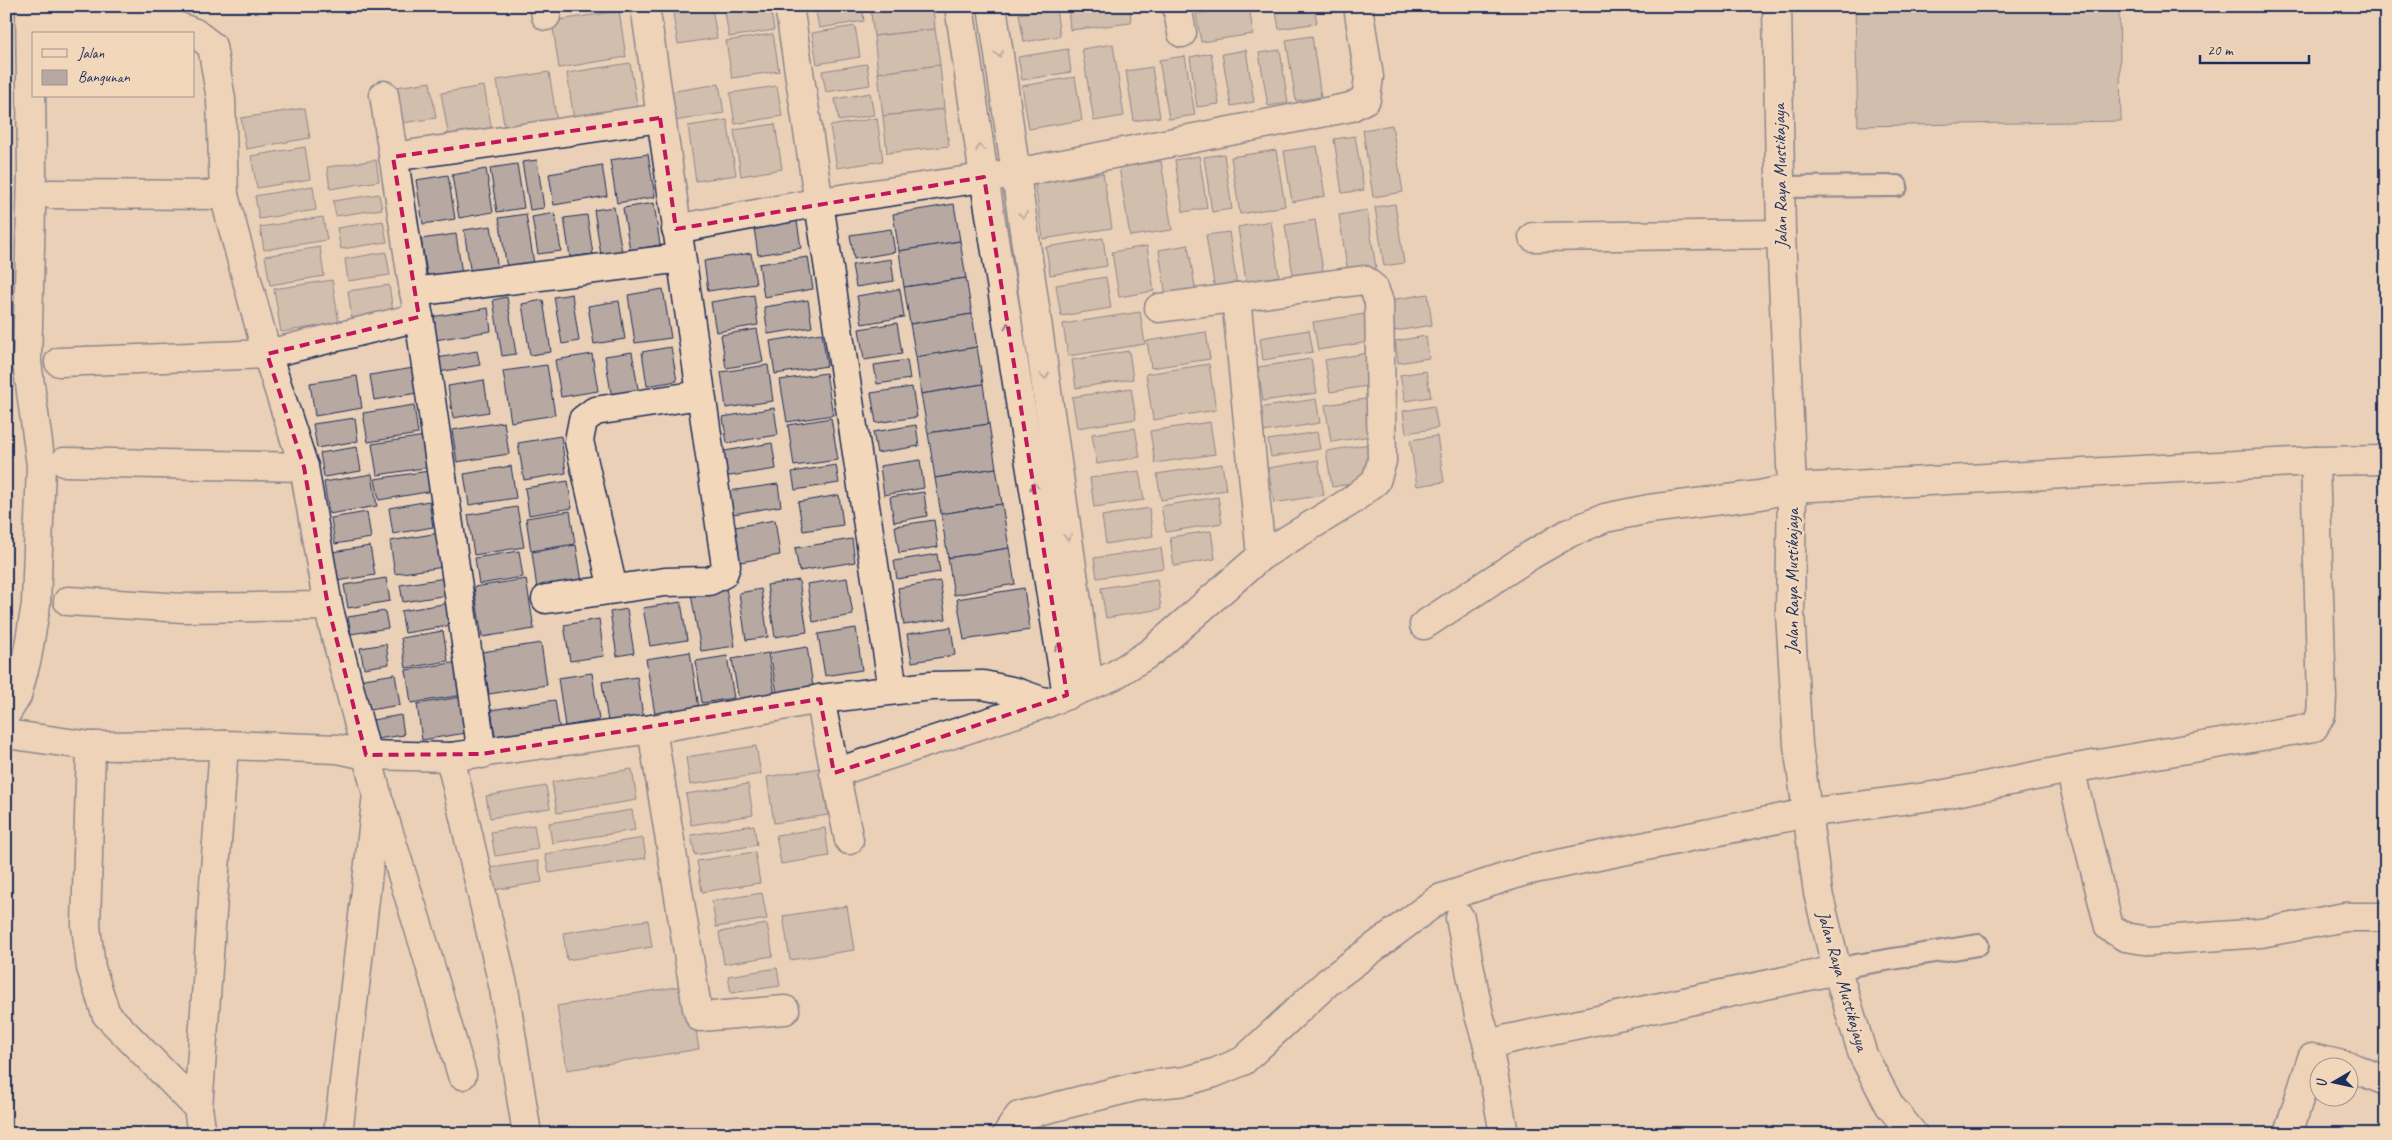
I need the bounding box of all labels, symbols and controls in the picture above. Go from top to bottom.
legend [32,32,195,98]
scale bar [2200,32,2308,64]
text: 20 m [2207,41,2234,60]
text: Jalan [77,44,105,63]
one-way arrow [993,51,1004,59]
text: Bangunan [78,68,131,87]
street label: Jalan Raya Mustikajaya [1768,102,1792,249]
one-way arrow [975,144,985,152]
one-way arrow [1017,211,1027,220]
one-way arrow [1003,321,1013,330]
one-way arrow [1039,373,1050,381]
one-way arrow [1029,482,1039,490]
street label: Jalan Raya Mustikajaya [1781,507,1803,654]
one-way arrow [1062,533,1073,541]
one-way arrow [1055,642,1065,651]
street label: Jalan Raya Mustikajaya [1812,908,1874,1055]
north arrow [2310,1058,2360,1108]
text: U [2312,1076,2331,1089]

